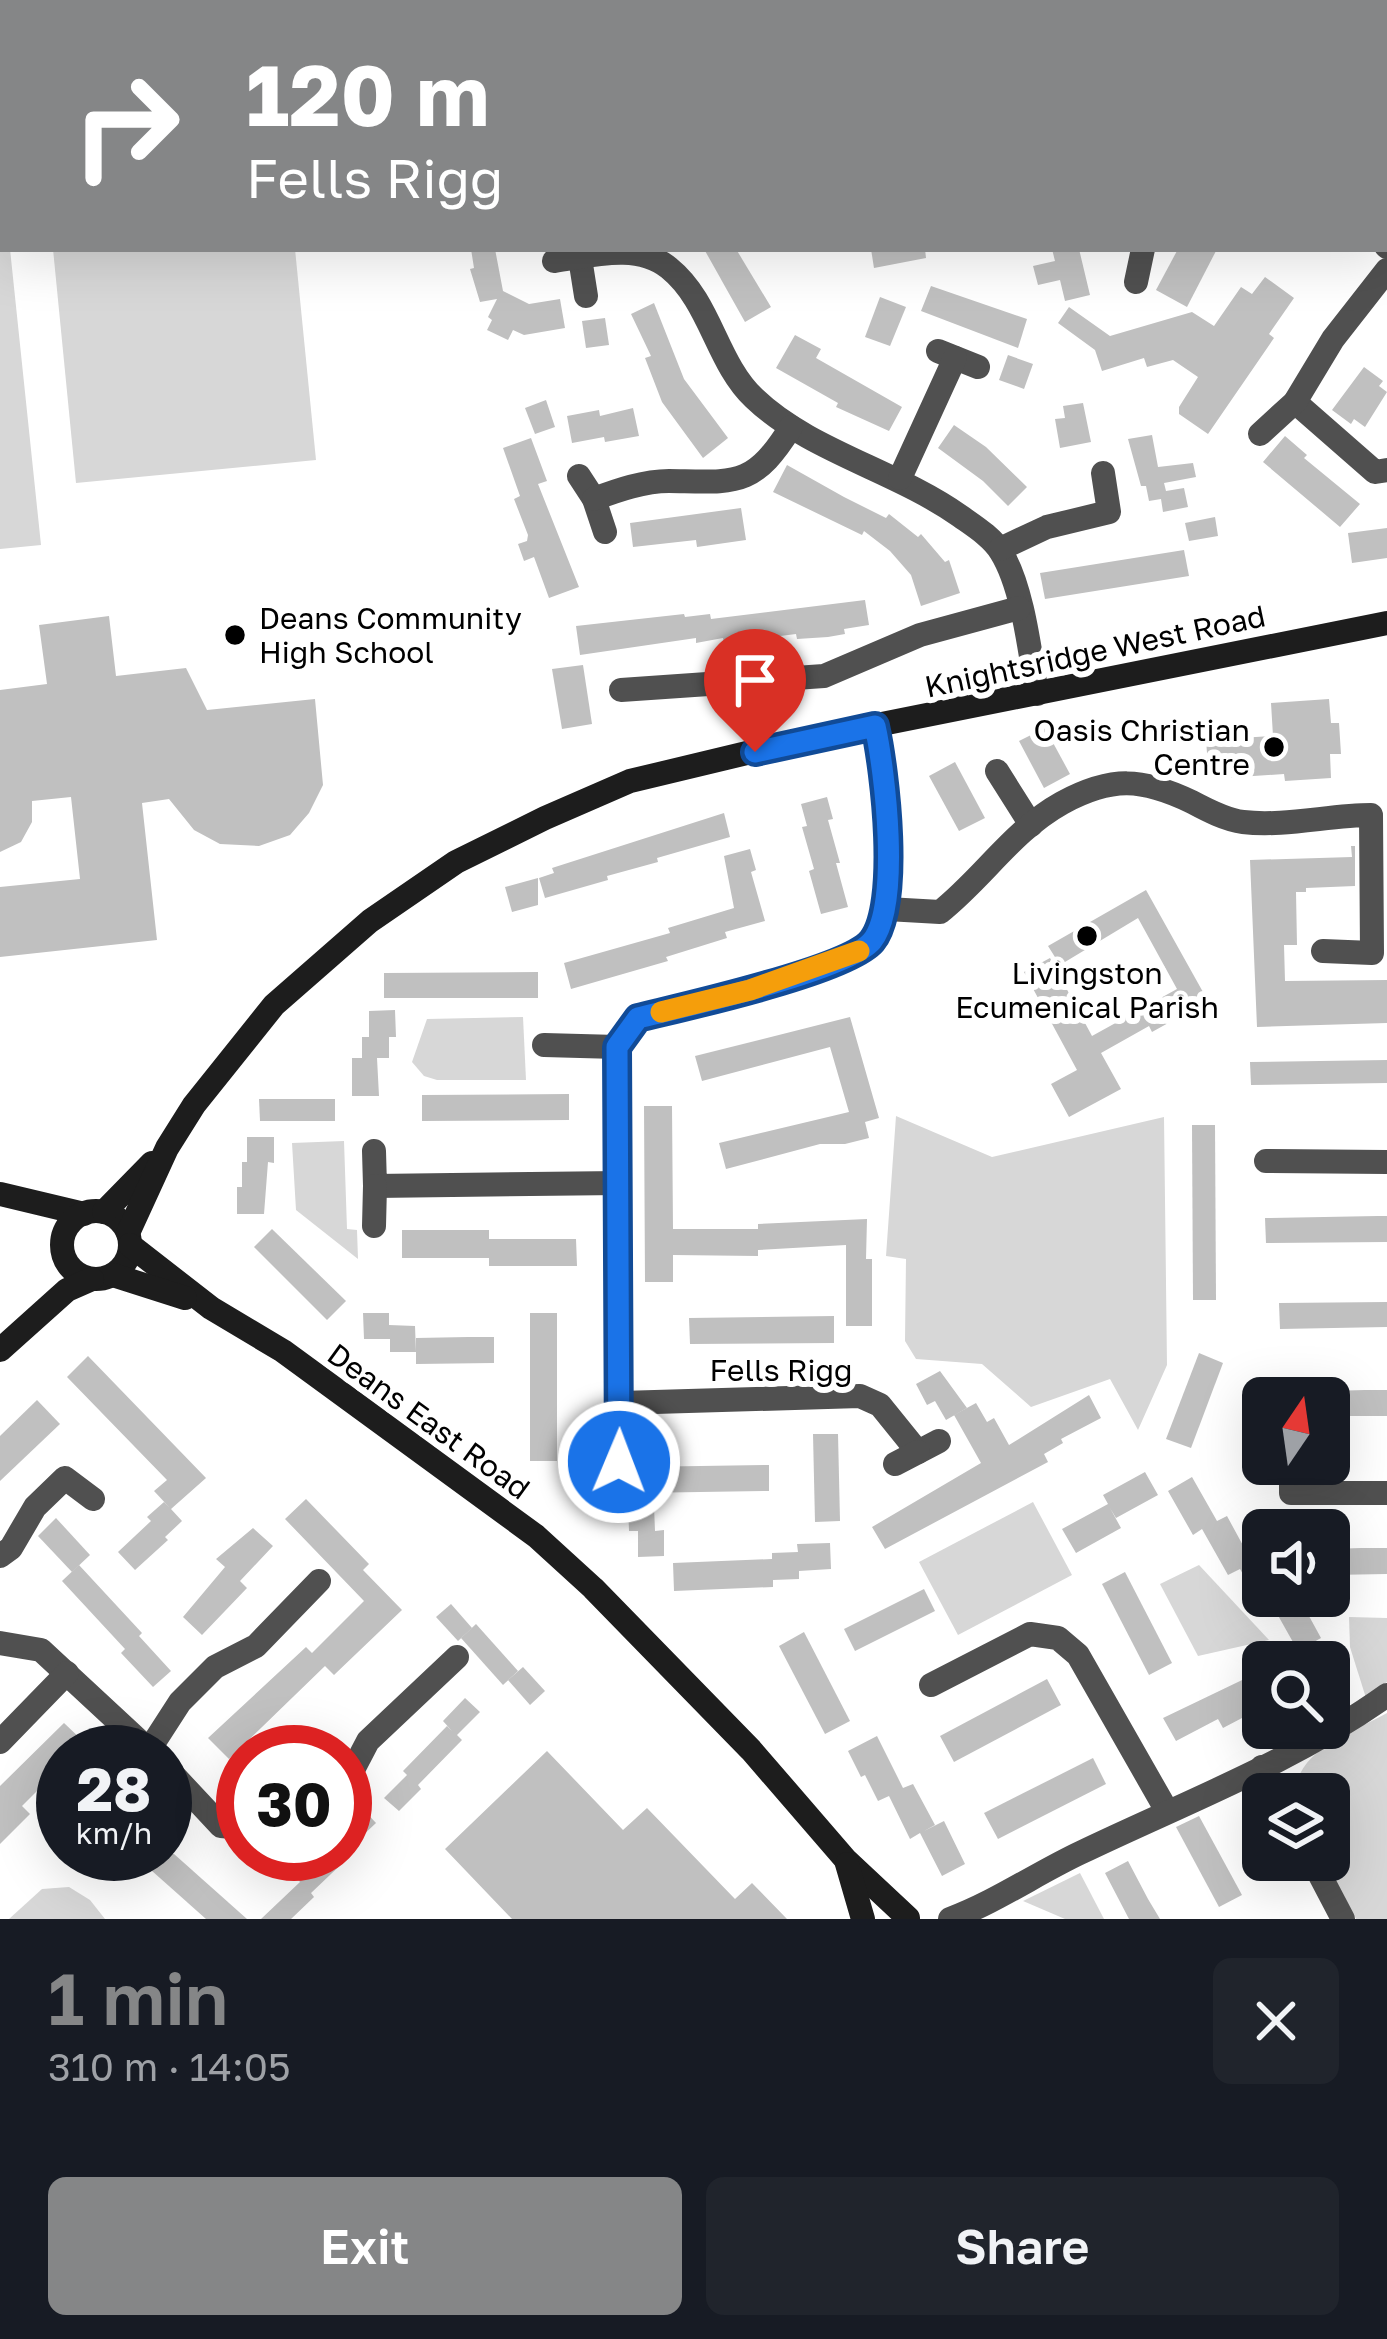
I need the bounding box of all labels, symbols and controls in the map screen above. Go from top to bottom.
text: 120 m [246,44,490,144]
icon: right [48,48,204,204]
text: Fells Rigg [246,145,503,210]
street label: Knightsridge West Road [921,597,1269,705]
place label: Deans Community High School [259,600,522,670]
marker: Deans Community High School [222,622,248,648]
pin [704,629,806,752]
icon: arrive [722,647,788,713]
place label: Oasis Christian Centre [1034,712,1250,782]
marker: Oasis Christian Centre [1261,734,1287,760]
marker: Livingston Ecumenical Parish [1074,923,1100,949]
place label: Livingston Ecumenical Parish [955,955,1219,1025]
street label: Deans East Road [321,1336,537,1506]
street label: Fells Rigg [710,1352,852,1388]
north arrow [1242,1377,1350,1485]
map controls [1242,1377,1350,1881]
position arrow [556,1399,682,1525]
button: sound [1242,1509,1350,1617]
button: search [1242,1641,1350,1749]
speed limit sign: 30 [216,1725,372,1881]
text: 28 [76,1752,151,1824]
button: layers [1242,1773,1350,1881]
text: km/h [76,1815,152,1851]
text: 1 min [48,1954,228,2041]
button: close [1213,1958,1339,2084]
text: 310 m · 14:05 [48,2043,291,2090]
button: Exit [48,2177,682,2315]
button: Share [706,2177,1339,2315]

